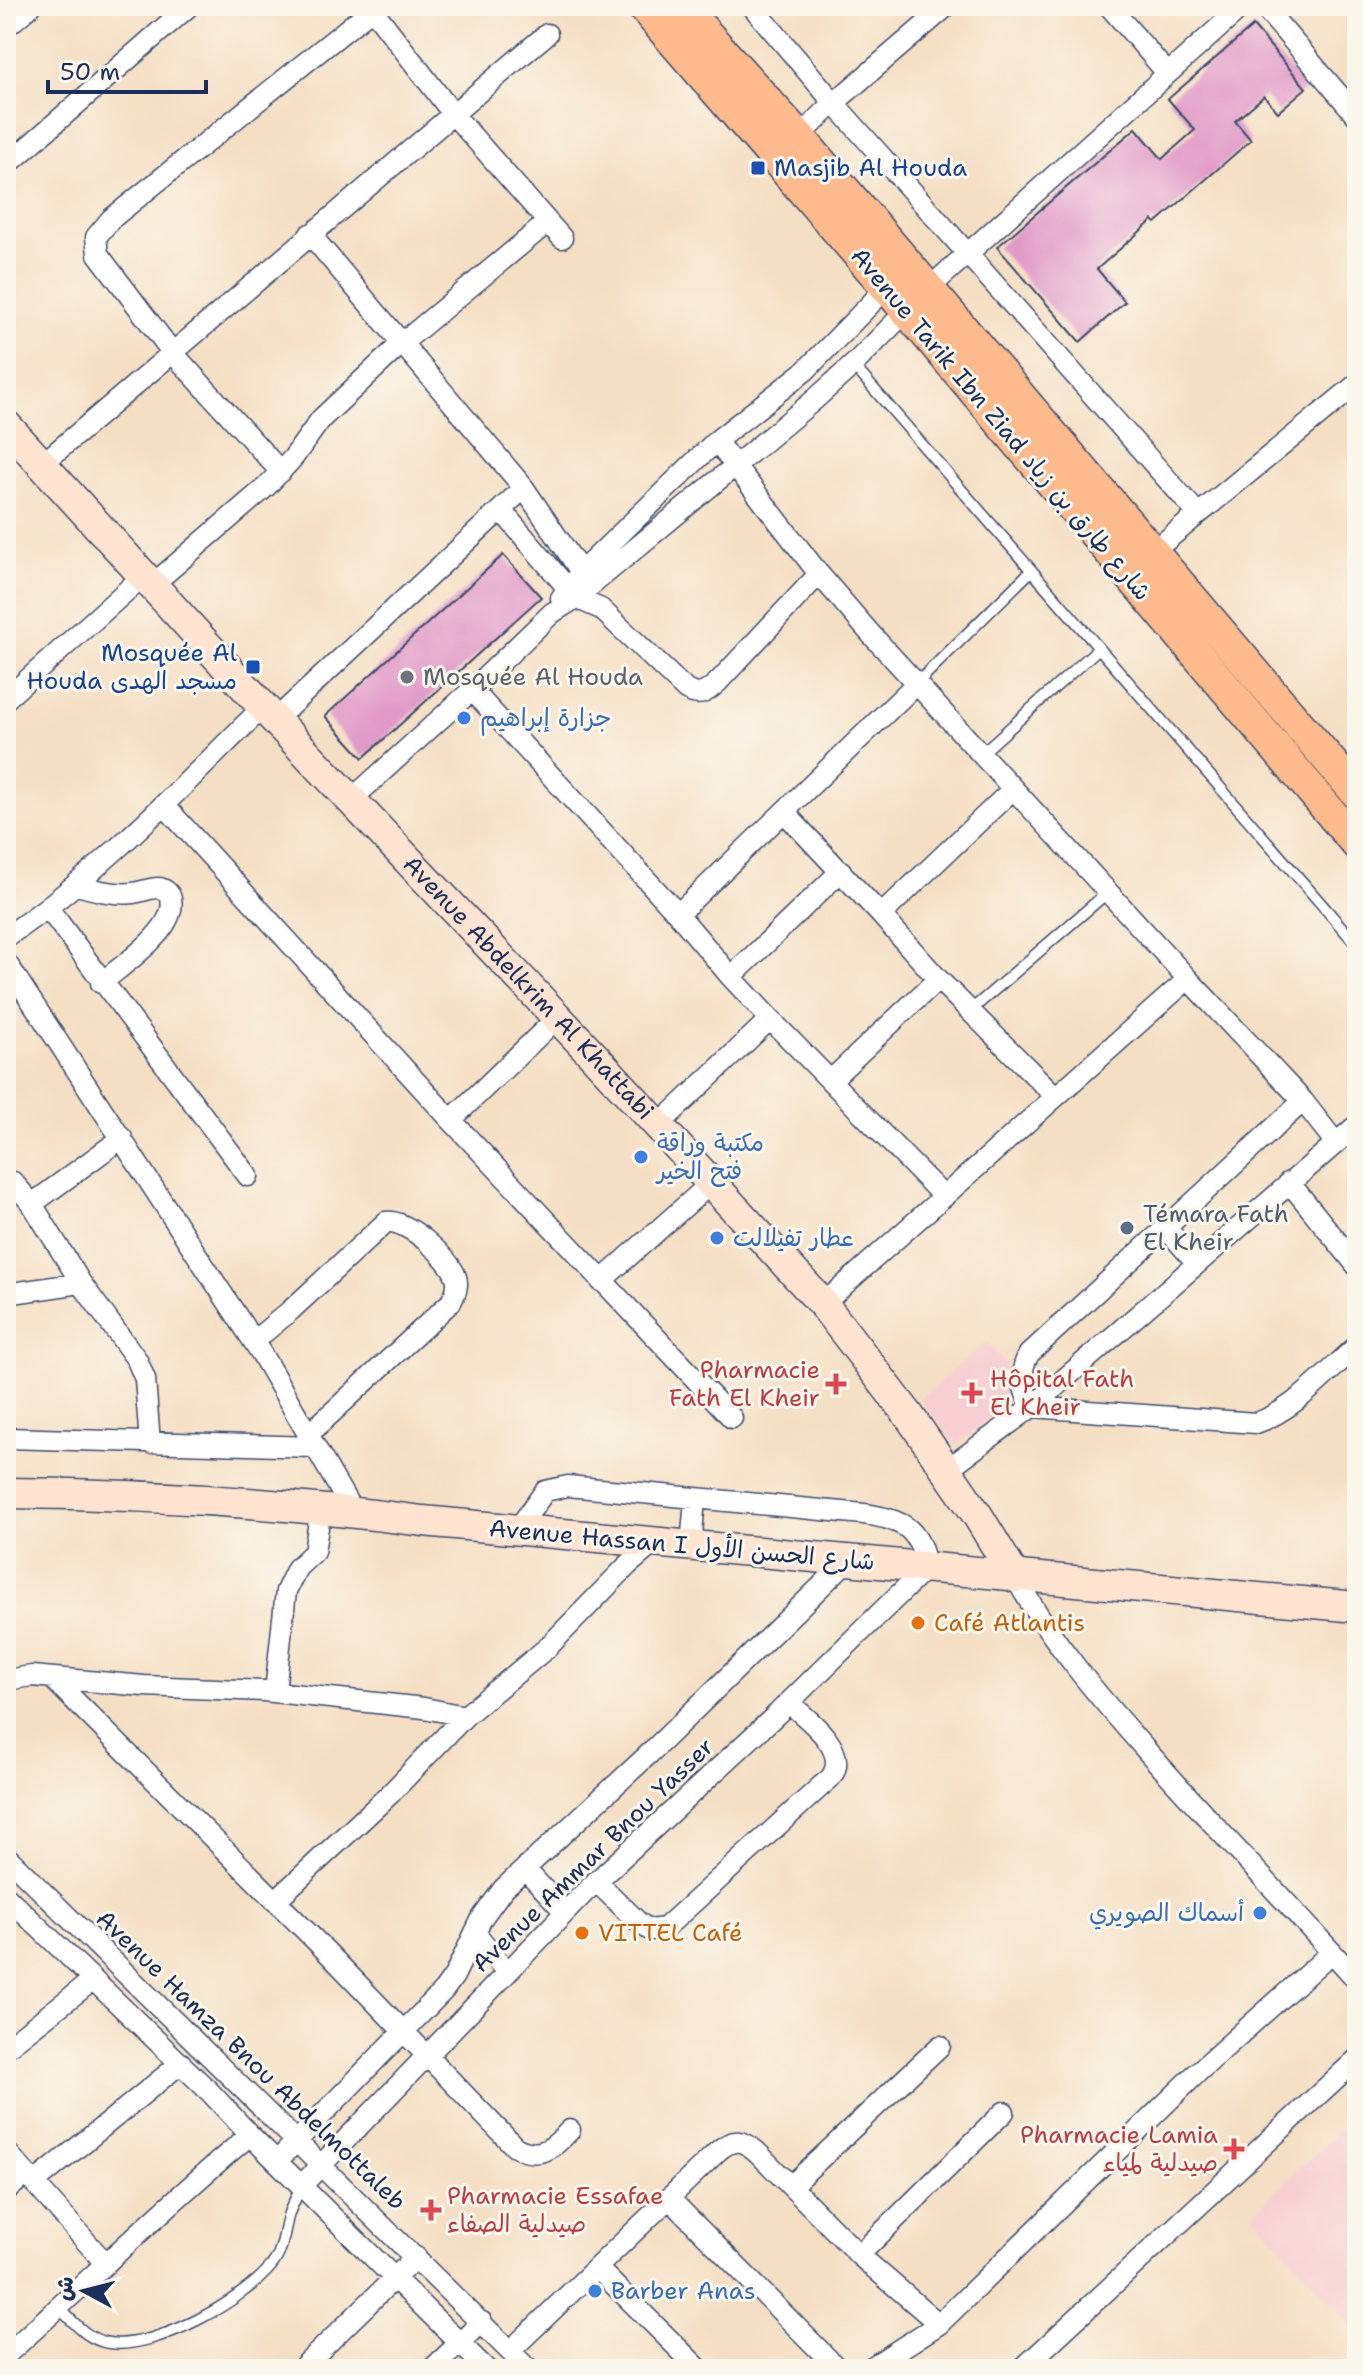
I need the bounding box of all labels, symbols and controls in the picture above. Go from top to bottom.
scale bar [48,44,206,94]
text: 50 m [60,56,120,88]
place label: Masjib Al Houda [774,152,967,184]
marker: Masjib Al Houda [749,159,767,177]
street label: Avenue Tarik Ibn Ziad شارع طارق بن زياد [843,241,1158,608]
place label: Mosquée Al Houda مسجد الهدى [26,637,238,697]
marker: Mosquée Al Houda مسجد الهدى [244,658,262,676]
place label: Mosquée Al Houda [423,661,643,693]
marker: Mosquée Al Houda [398,668,416,686]
place label: جزارة إبراهيم [480,702,611,736]
marker: جزارة إبراهيم [455,709,473,727]
street label: Avenue Abdelkrim Al Khattabi [396,849,661,1127]
place label: مكتبة وراقة فتح الخير [655,1127,764,1187]
marker: مكتبة وراقة فتح الخير [632,1148,650,1166]
place label: Témara Fath El Kheir [1143,1198,1289,1258]
marker: Témara Fath El Kheir [1118,1219,1136,1237]
place label: عطار تفيلالت [733,1222,854,1254]
marker: عطار تفيلالت [708,1229,726,1247]
place label: Pharmacie Fath El Kheir [669,1354,820,1414]
place label: Hôpital Fath El Kheir [990,1363,1134,1423]
marker: Pharmacie Fath El Kheir [827,1375,845,1393]
marker: Hôpital Fath El Kheir [961,1382,983,1404]
street label: Avenue Hassan I شارع الحسن الأول [488,1511,876,1579]
place label: Café Atlantis [934,1607,1085,1639]
marker: Café Atlantis [909,1614,927,1632]
street label: Avenue Ammar Bnou Yasser [465,1731,721,1979]
place label: أسماك الصويري [1089,1897,1244,1930]
street label: Avenue Hamza Bnou Abdelmottaleb [89,1903,413,2217]
marker: أسماك الصويري [1251,1904,1269,1922]
place label: VITTEL Café [598,1917,743,1949]
marker: VITTEL Café [573,1924,591,1942]
place label: Pharmacie Lamia صيدلية لمياء [1020,2119,1218,2179]
marker: Pharmacie Lamia صيدلية لمياء [1225,2140,1243,2158]
place label: Pharmacie Essafae صيدلية الصفاء [447,2180,664,2240]
marker: Pharmacie Essafae صيدلية الصفاء [422,2201,440,2219]
north arrow [44,2251,124,2331]
text: ش [49,2275,81,2302]
place label: Barber Anas [611,2275,756,2307]
marker: Barber Anas [586,2282,604,2300]

